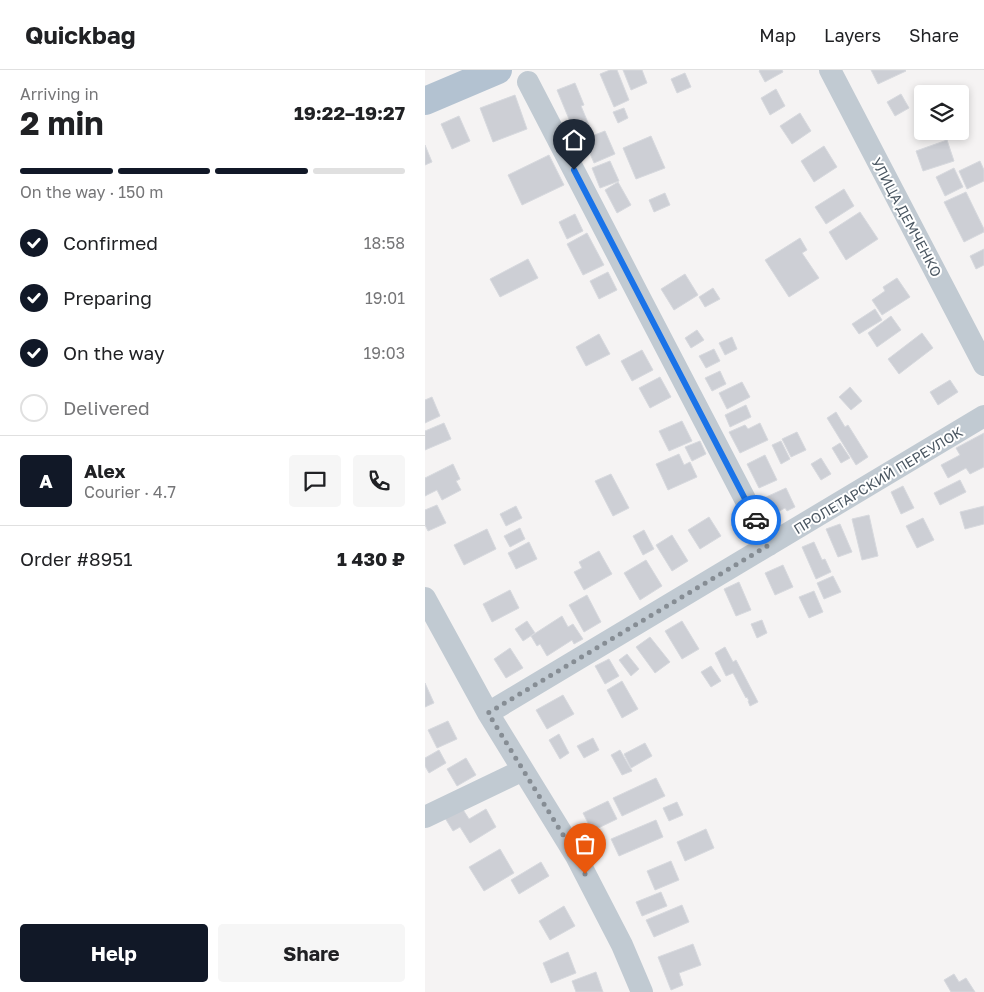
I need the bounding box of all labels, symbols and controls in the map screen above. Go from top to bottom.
text: Quickbag [25,20,136,49]
text: Map [759,24,796,46]
text: Layers [824,24,881,46]
text: Share [909,24,959,46]
text: Arriving in [20,84,99,104]
map controls [914,85,969,140]
button: layers [914,85,969,140]
text: 19:22–19:27 [294,101,405,124]
text: 2 min [20,104,104,142]
pin [553,119,595,170]
icon: home [560,126,588,154]
street label: УЛИЦА ДЕМЧЕНКО [868,155,946,279]
text: On the way · 150 m [20,182,163,202]
icon: check [20,229,48,257]
text: Confirmed [63,231,158,254]
text: 18:58 [364,233,405,253]
icon: check [20,284,48,312]
text: Preparing [63,286,152,309]
text: 19:01 [365,288,405,308]
icon: check [20,339,48,367]
text: On the way [63,341,165,364]
text: 19:03 [363,343,405,363]
text: Delivered [63,396,150,419]
street label: ПРОЛЕТАРСКИЙ ПЕРЕУЛОК [790,423,966,537]
button: chat [289,455,341,507]
button: phone [353,455,405,507]
text: Alex [84,459,125,482]
text: A [39,469,53,492]
text: Courier · 4.7 [84,482,176,502]
courier [731,495,781,545]
icon: car [742,506,770,534]
text: Order #8951 [20,547,132,570]
text: 1 430 ₽ [337,547,405,570]
pin [564,823,606,874]
icon: bag [571,830,599,858]
button: Help [20,924,208,982]
button: Share [218,924,405,982]

